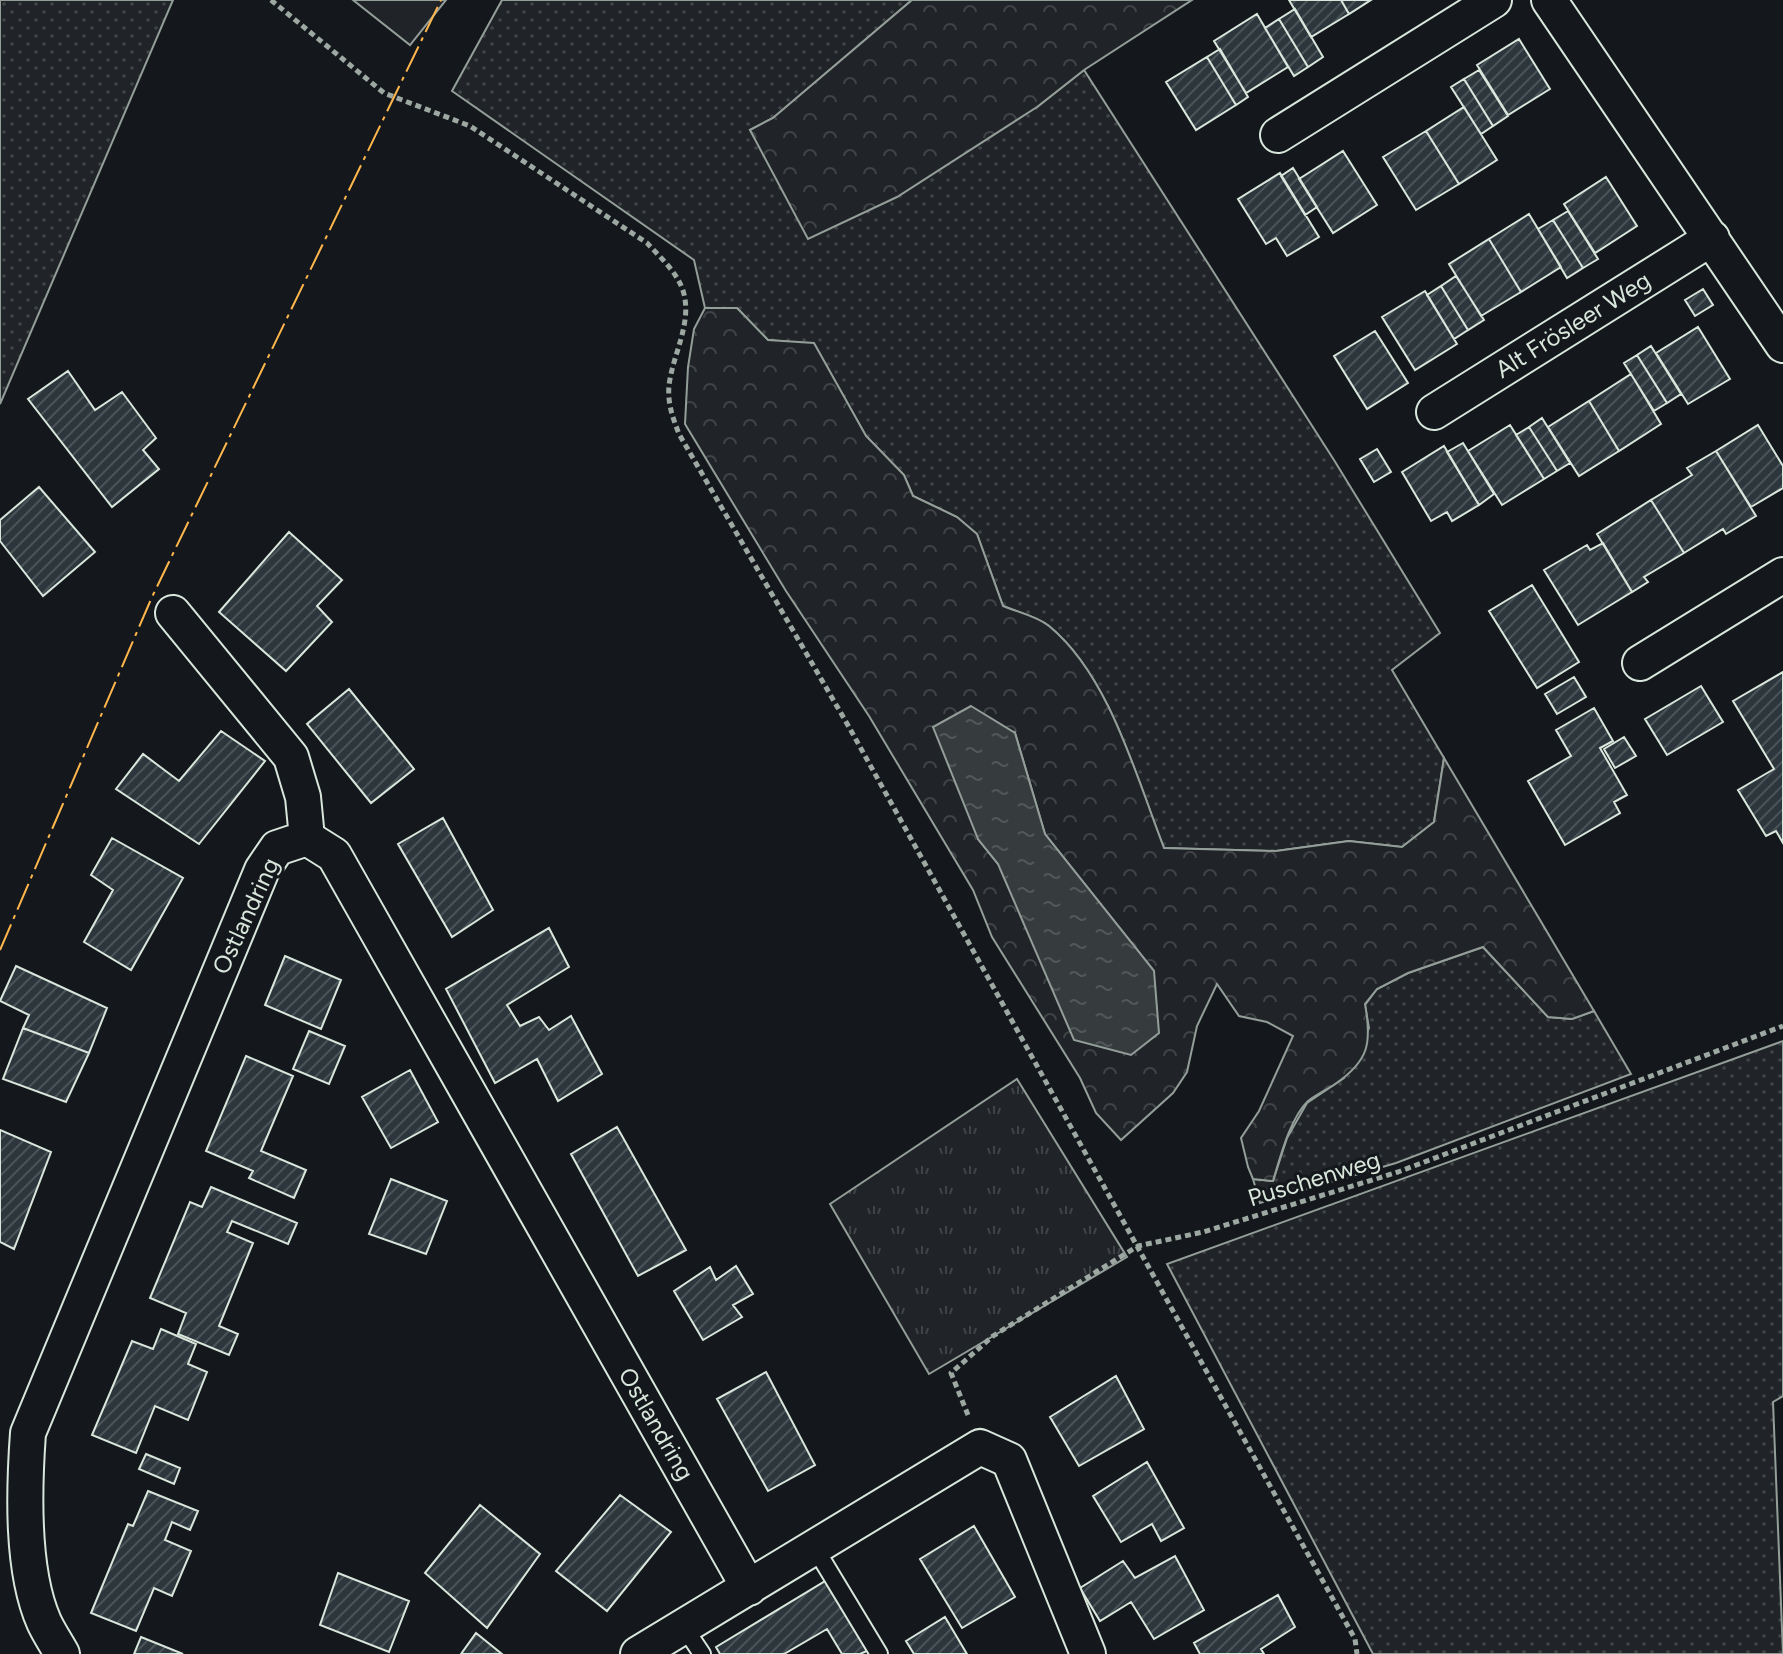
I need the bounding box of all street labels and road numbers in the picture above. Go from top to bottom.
street label: Alt Frösleer Weg [1490,265,1656,384]
street label: Ostlandring [206,853,285,979]
street label: Puschenweg [1244,1145,1384,1212]
street label: Ostlandring [613,1362,700,1485]

